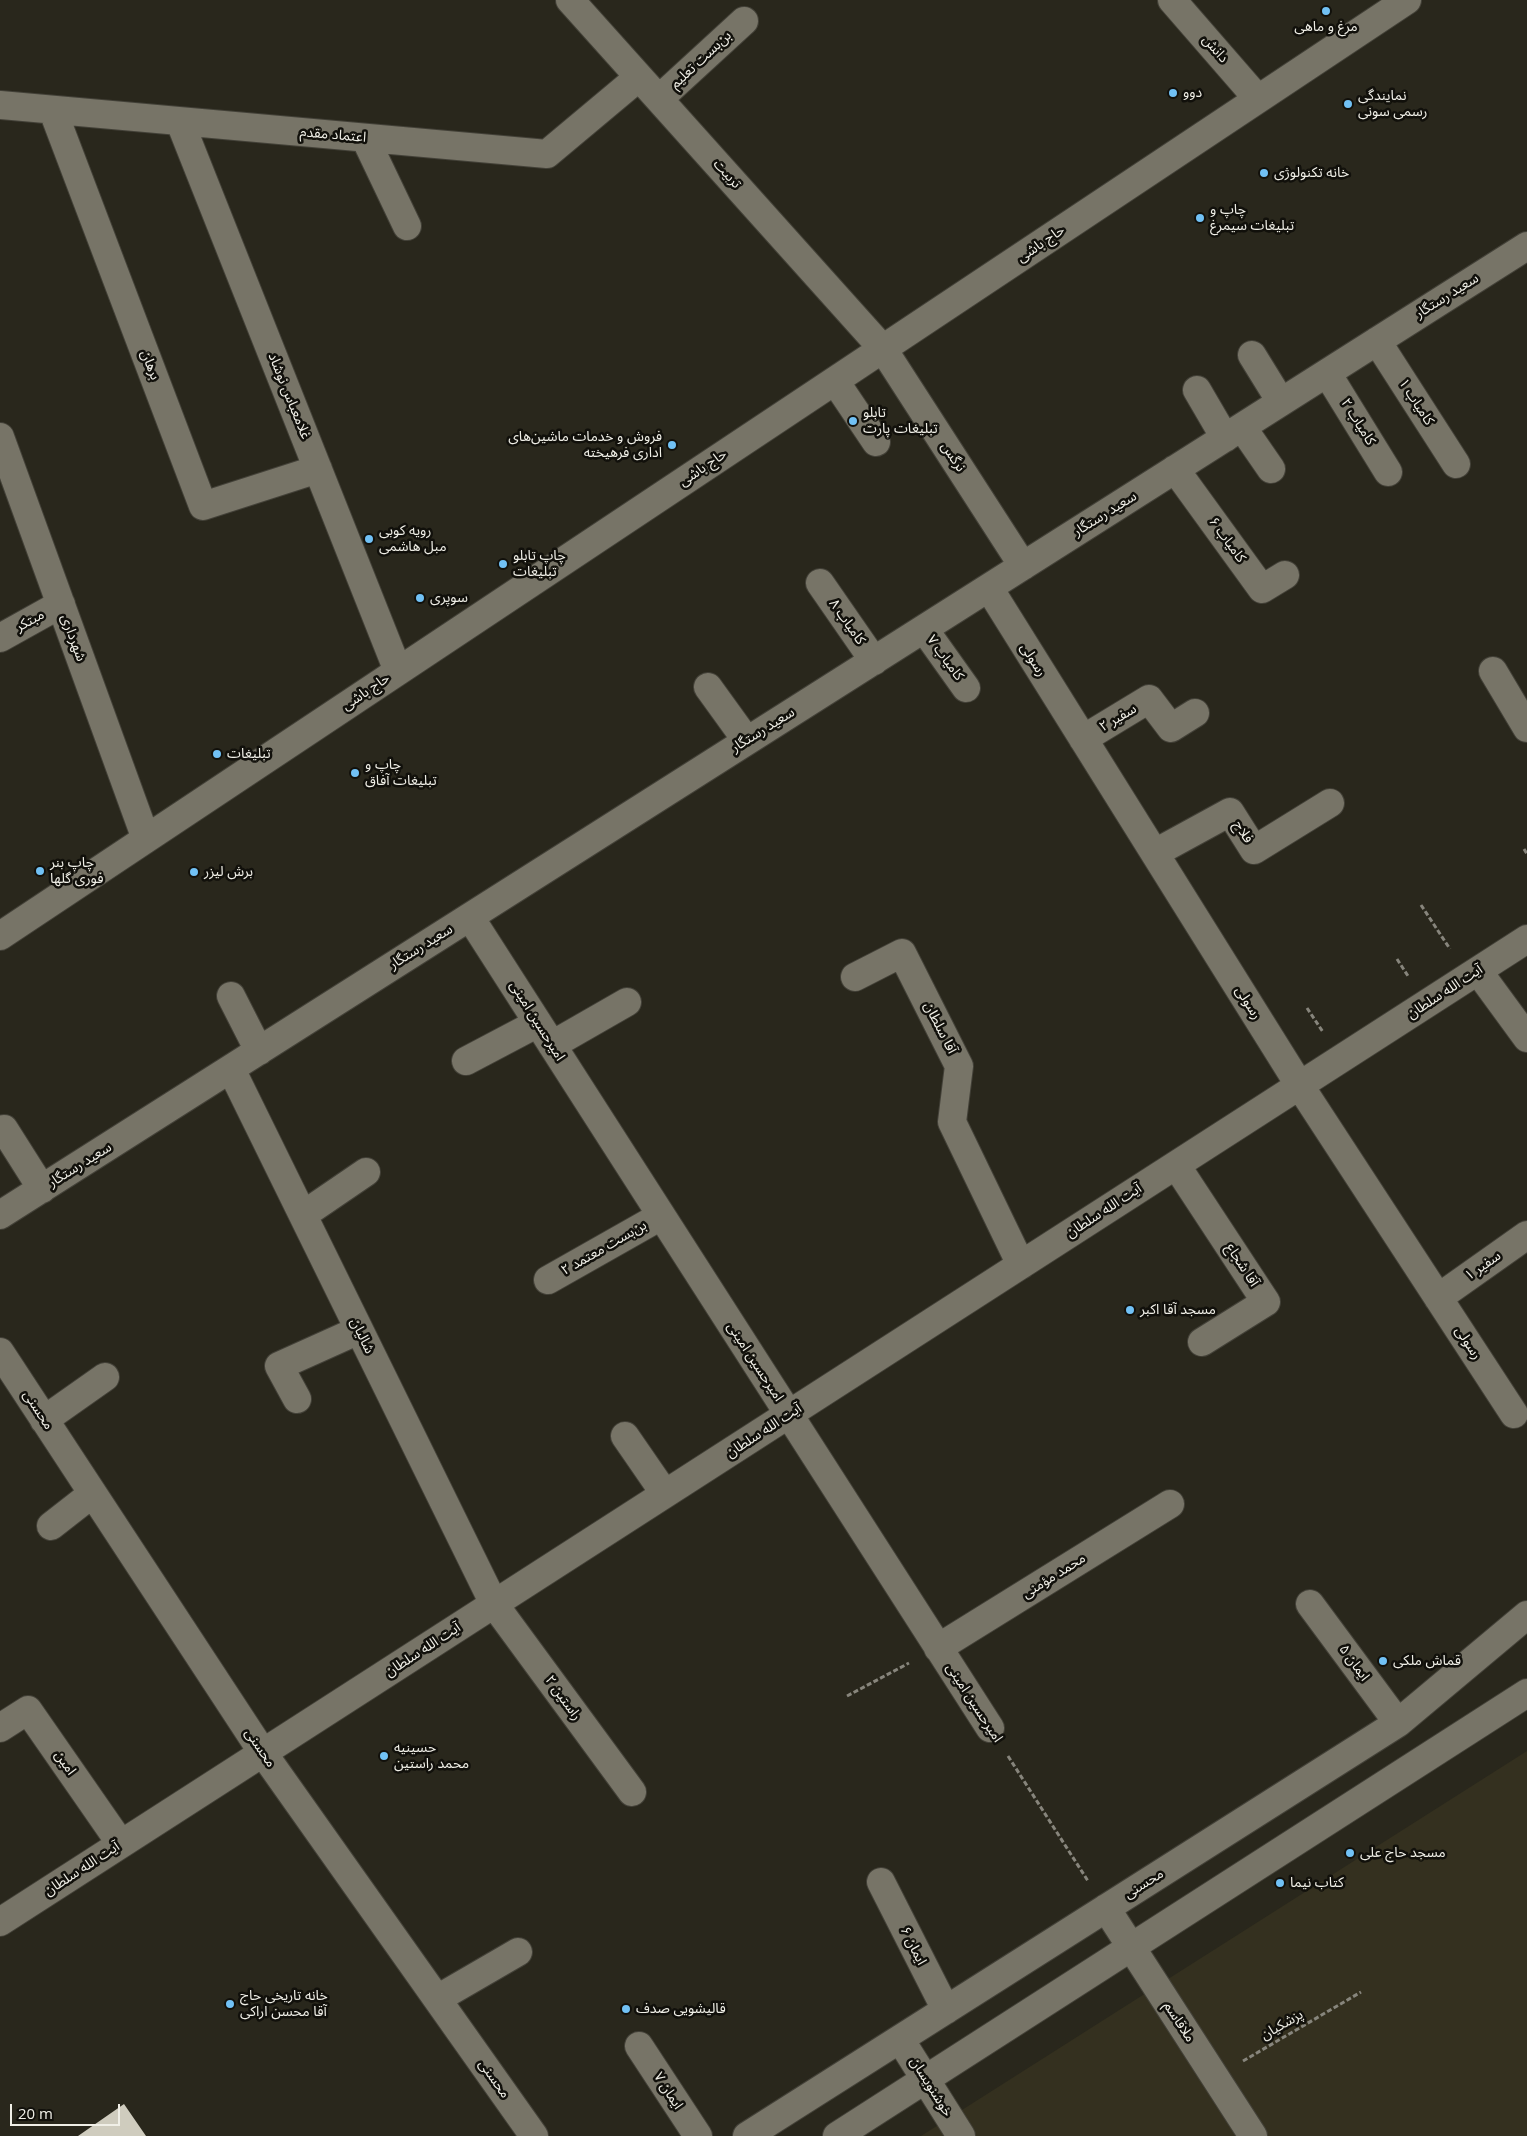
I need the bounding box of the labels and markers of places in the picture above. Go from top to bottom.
marker: مرغ و ماهی [1320,5,1332,17]
place label: مرغ و ماهی [1294,19,1358,35]
place label: دوو [1183,85,1202,101]
marker: دوو [1167,87,1179,99]
place label: نمایندگی رسمی سونی [1358,88,1427,120]
marker: نمایندگی رسمی سونی [1342,98,1354,110]
place label: خانه تکنولوژی [1274,165,1349,181]
marker: خانه تکنولوژی [1258,167,1270,179]
place label: چاپ و تبلیغات سیمرغ [1210,202,1294,234]
marker: چاپ و تبلیغات سیمرغ [1194,212,1206,224]
place label: تابلو تبلیغات پارت [863,405,938,438]
marker: تابلو تبلیغات پارت [847,415,859,427]
place label: فروش و خدمات ماشین‌های اداری فرهیخته [508,429,662,462]
marker: فروش و خدمات ماشین‌های اداری فرهیخته [666,439,678,451]
place label: رویه کوبی مبل هاشمی [379,523,446,556]
marker: رویه کوبی مبل هاشمی [363,533,375,545]
place label: چاپ تابلو تبلیغات [513,548,566,580]
marker: چاپ تابلو تبلیغات [497,558,509,570]
place label: سوپری [430,590,468,606]
marker: سوپری [414,592,426,604]
place label: تبلیغات [227,746,271,762]
marker: تبلیغات [211,748,223,760]
place label: چاپ و تبلیغات آفاق [365,757,437,790]
marker: چاپ و تبلیغات آفاق [349,767,361,779]
place label: چاپ بنر فوری گلها [50,855,103,888]
place label: برش لیزر [204,864,253,880]
marker: چاپ بنر فوری گلها [34,865,46,877]
marker: برش لیزر [188,866,200,878]
place label: مسجد آقا اکبر [1140,1302,1216,1318]
marker: مسجد آقا اکبر [1124,1304,1136,1316]
place label: قماش ملکی [1393,1653,1461,1669]
marker: قماش ملکی [1377,1655,1389,1667]
place label: حسینیه محمد راستین [394,1740,469,1772]
marker: حسینیه محمد راستین [378,1750,390,1762]
place label: مسجد حاج علی [1360,1845,1446,1861]
marker: مسجد حاج علی [1344,1847,1356,1859]
place label: کتاب نیما [1290,1875,1344,1891]
marker: کتاب نیما [1274,1877,1286,1889]
place label: خانه تاریخی حاج آقا محسن اراکی [240,1988,328,2020]
marker: خانه تاریخی حاج آقا محسن اراکی [224,1998,236,2010]
place label: قالیشویی صدف [636,2001,726,2017]
marker: قالیشویی صدف [620,2003,632,2015]

